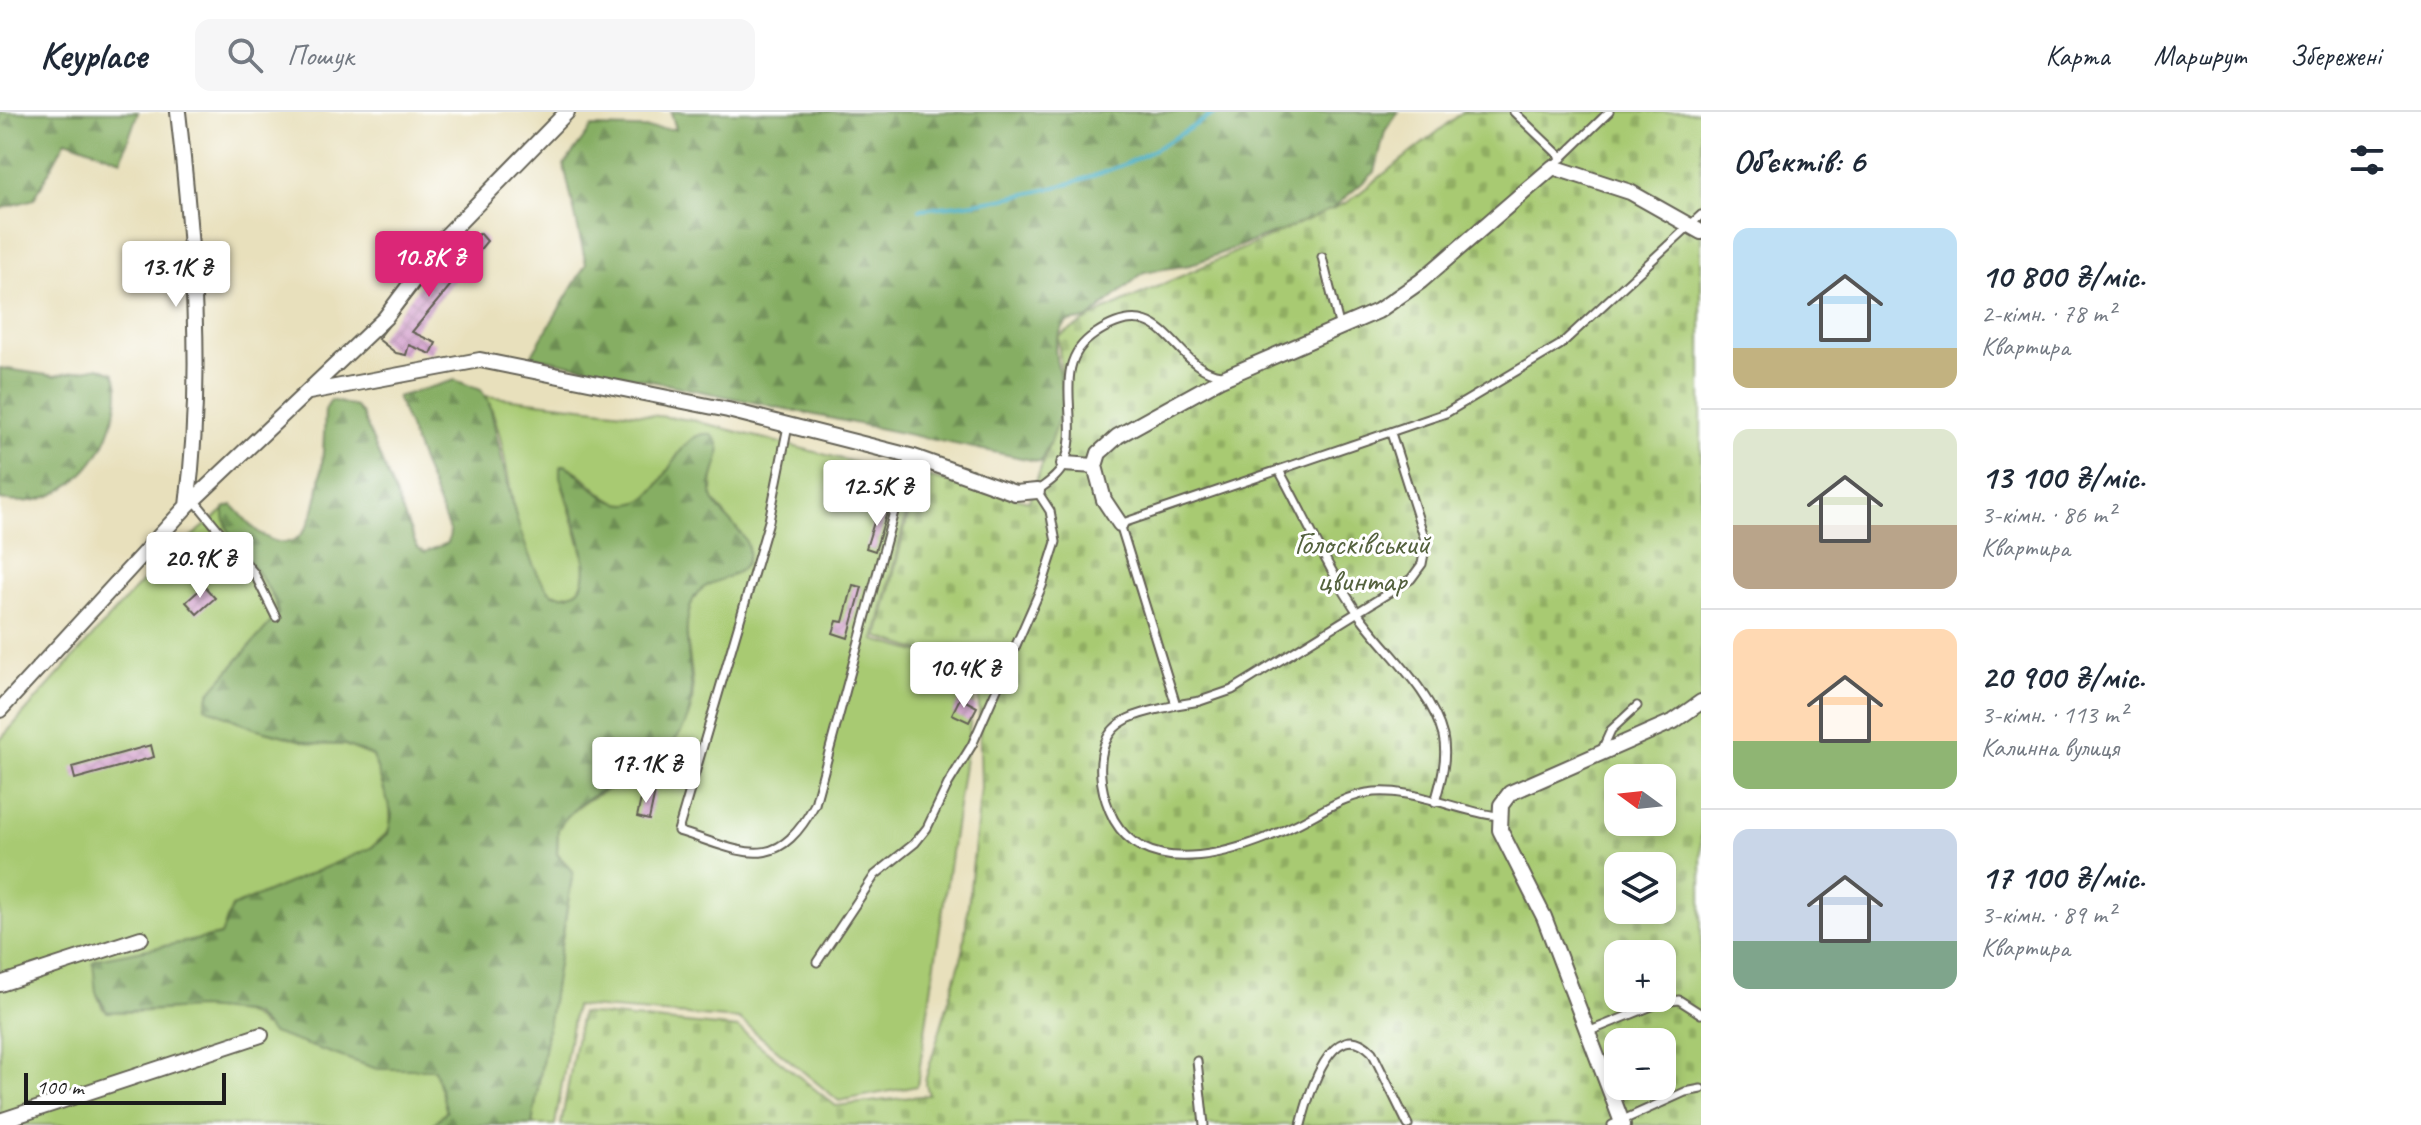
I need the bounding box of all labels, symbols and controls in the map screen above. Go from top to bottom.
search box [195,19,755,91]
text: Keyplace [40,32,147,79]
icon: search [223,33,267,77]
text: Пошук [287,36,354,74]
text: Карта [2045,38,2109,73]
text: Маршрут [2153,38,2246,73]
text: Збережені [2290,38,2381,73]
icon: filters [2345,138,2389,182]
text: Об’єктів: 6 [1733,139,1865,182]
pin: 10.8K ₴ [355,231,503,299]
text: 10.8K ₴ [393,240,465,273]
pin: 13.1K ₴ [102,241,250,309]
text: 13.1K ₴ [140,250,212,283]
text: 10 800 ₴/міс. [1981,254,2145,297]
icon: home [1797,260,1893,356]
text: 2-кімн. · 78 m² [1981,297,2115,330]
text: Квартира [1981,330,2070,363]
text: 13 100 ₴/міс. [1981,455,2145,498]
pin: 12.5K ₴ [803,460,951,528]
icon: home [1797,461,1893,557]
text: 12.5K ₴ [841,469,913,502]
text: 3-кімн. · 86 m² [1981,498,2115,531]
park label: Голосківський цвинтар [1294,523,1431,601]
text: Квартира [1981,531,2070,564]
pin: 20.9K ₴ [126,532,274,600]
text: 20.9K ₴ [164,541,236,574]
pin: 10.4K ₴ [890,642,1038,710]
text: 10.4K ₴ [928,651,1000,684]
text: 20 900 ₴/міс. [1981,655,2145,698]
icon: home [1797,661,1893,757]
text: 3-кімн. · 113 m² [1981,698,2127,731]
text: Калинна вулиця [1981,731,2119,764]
pin: 17.1K ₴ [572,737,720,805]
text: 17.1K ₴ [610,746,682,779]
north arrow [1604,764,1676,836]
map controls [1604,764,1676,1100]
button: layers [1604,852,1676,924]
text: 17 100 ₴/міс. [1981,855,2145,898]
icon: home [1797,861,1893,957]
text: 3-кімн. · 89 m² [1981,898,2115,931]
text: Квартира [1981,931,2070,964]
button: + [1604,940,1676,1012]
button: − [1604,1028,1676,1100]
scale bar [24,1069,226,1105]
text: 100 m [36,1073,83,1101]

